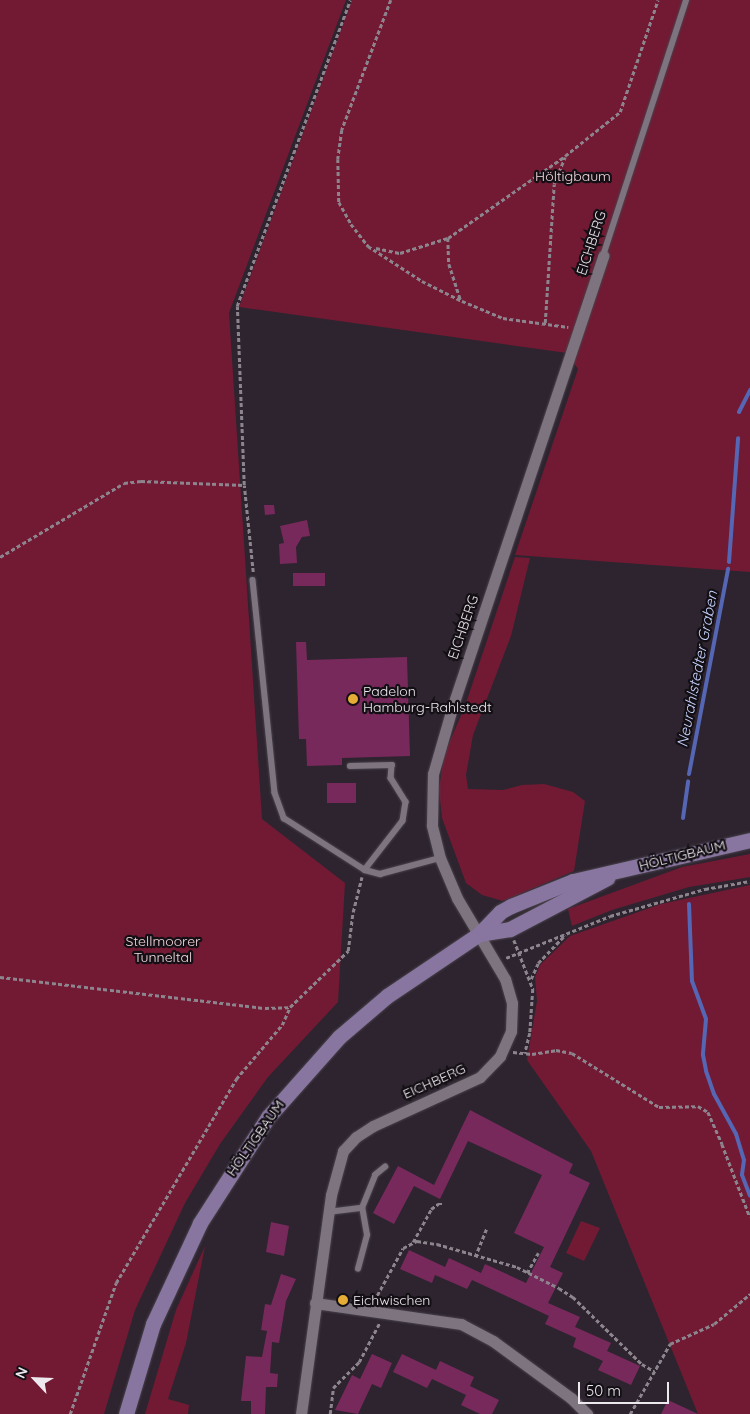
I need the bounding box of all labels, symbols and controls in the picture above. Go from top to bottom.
park label: Höltigbaum [535,168,611,184]
street label: EICHBERG [573,209,609,277]
water label: Neurahlstedter Graben [673,589,721,749]
street label: EICHBERG [444,593,482,661]
place label: Padelon Hamburg-Rahlstedt [363,683,492,716]
marker: Padelon Hamburg-Rahlstedt [347,693,359,705]
street label: HÖLTIGBAUM [637,836,727,874]
park label: Stellmoorer Tunneltal [126,933,200,966]
street label: EICHBERG [400,1060,468,1102]
street label: HÖLTIGBAUM [223,1097,287,1179]
place label: Eichwischen [353,1292,430,1308]
marker: Eichwischen [337,1294,349,1306]
north arrow [10,1354,60,1404]
text: N [11,1364,32,1381]
scale bar [580,1372,671,1404]
text: 50 m [586,1381,621,1400]

